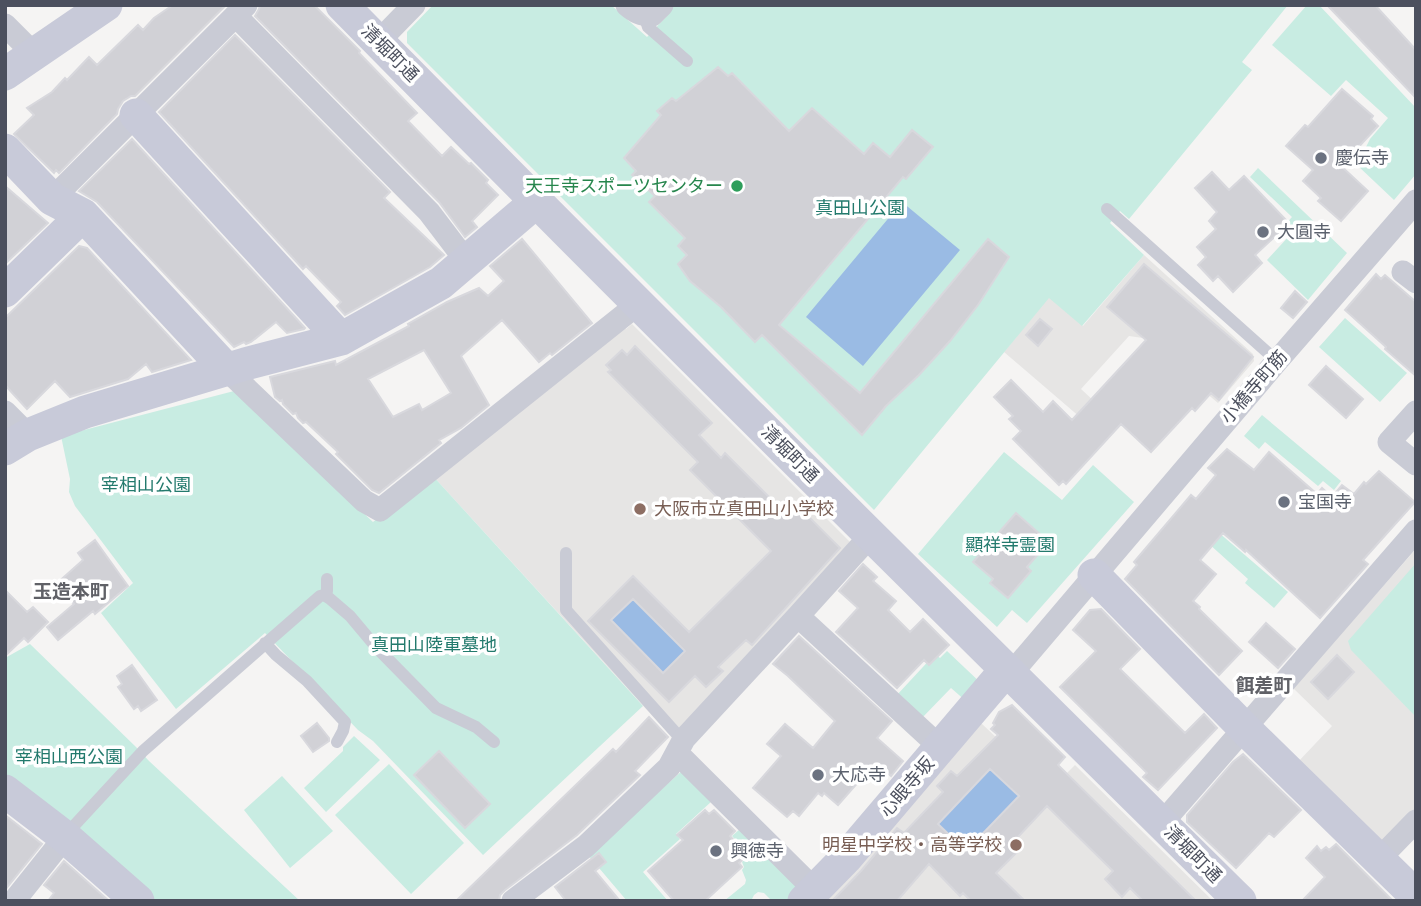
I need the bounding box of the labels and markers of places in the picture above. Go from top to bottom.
place label: 慶伝寺 [1335,147,1389,168]
marker: 慶伝寺 [1313,150,1329,166]
place label: 天王寺スポーツセンター [525,175,723,196]
marker: 天王寺スポーツセンター [729,178,745,194]
place label: 大圓寺 [1277,221,1331,242]
marker: 大圓寺 [1255,224,1271,240]
place label: 宝国寺 [1298,491,1352,512]
marker: 宝国寺 [1276,494,1292,510]
place label: 大阪市立真田山小学校 [654,498,834,519]
marker: 大阪市立真田山小学校 [632,501,648,517]
place label: 大応寺 [832,764,886,785]
marker: 大応寺 [810,767,826,783]
place label: 明星中学校・高等学校 [822,834,1002,855]
marker: 明星中学校・高等学校 [1008,837,1024,853]
place label: 興徳寺 [730,840,784,861]
marker: 興徳寺 [708,843,724,859]

